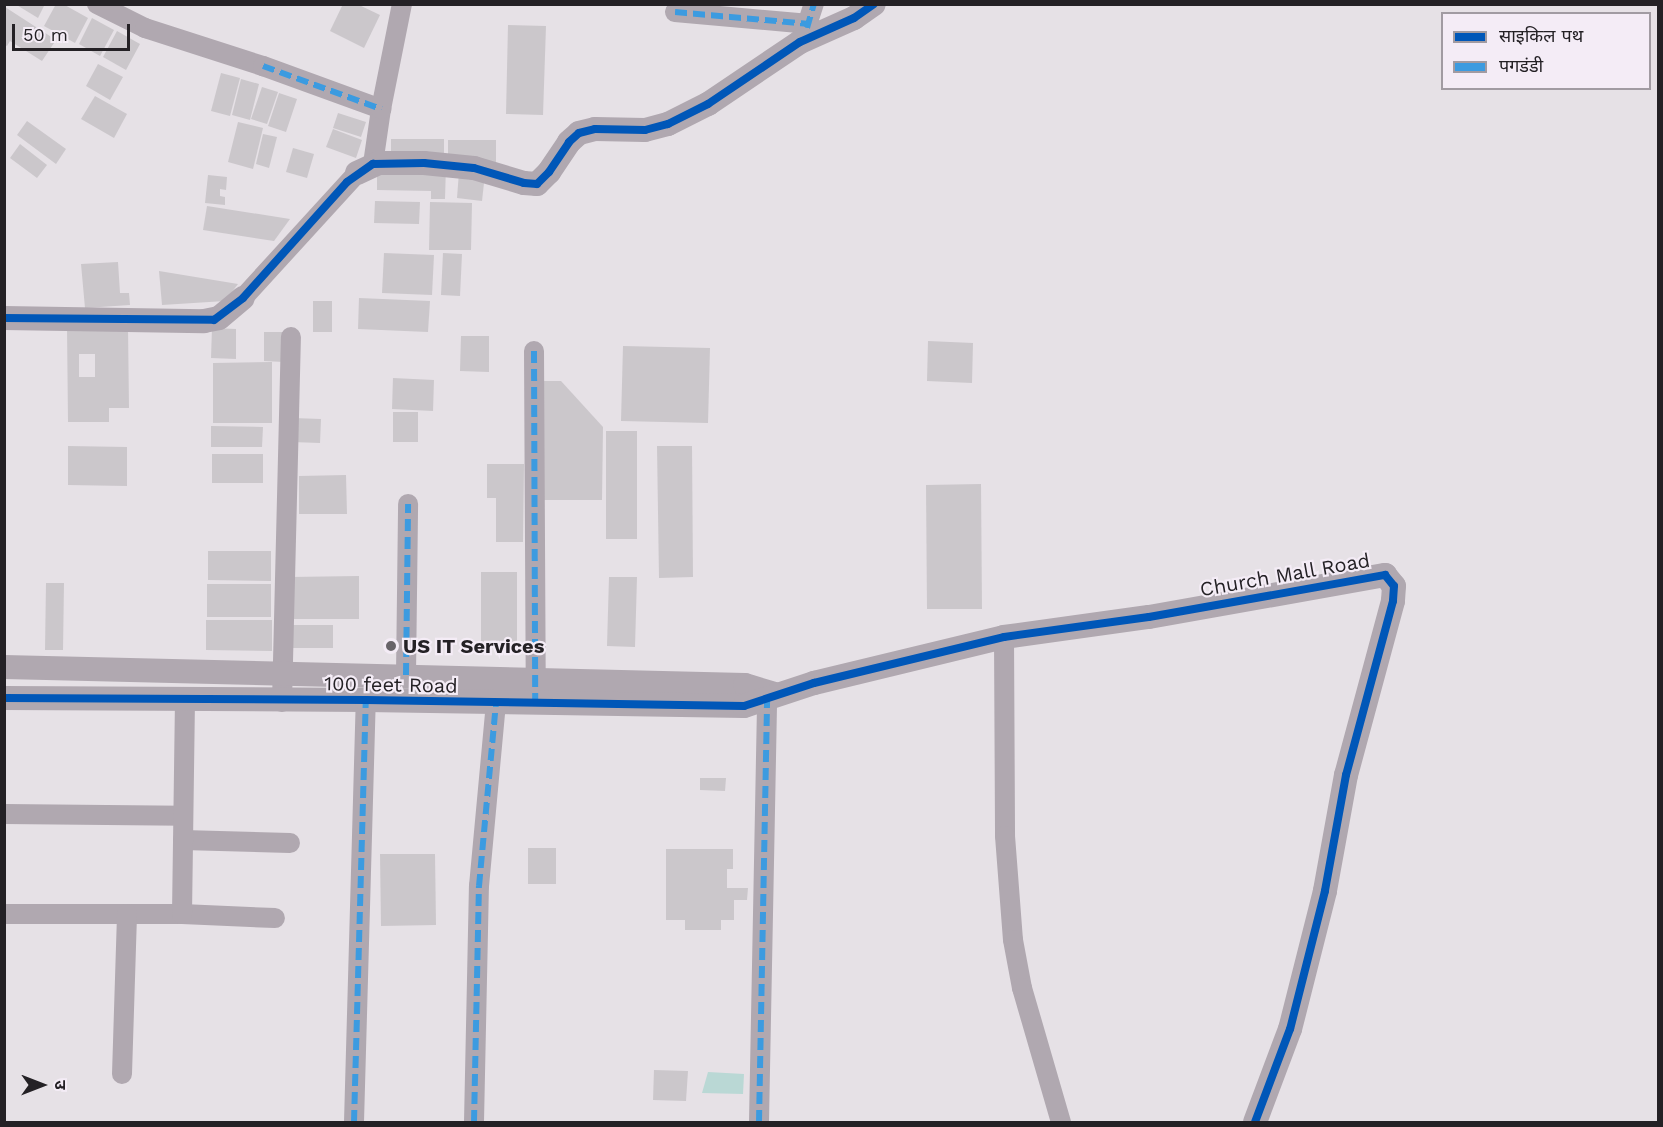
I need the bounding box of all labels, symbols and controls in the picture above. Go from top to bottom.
scale bar [15,12,134,50]
legend [1441,12,1651,90]
text: 50 m [23,24,68,45]
text: साइकिल पथ [1499,25,1583,46]
text: पगडंडी [1499,55,1543,76]
street label: Church Mall Road [1198,548,1372,602]
place label: US IT Services [403,634,545,658]
marker: US IT Services [384,639,398,653]
street label: 100 feet Road [324,672,458,698]
north arrow [12,1055,72,1115]
text: उ [51,1080,70,1090]

